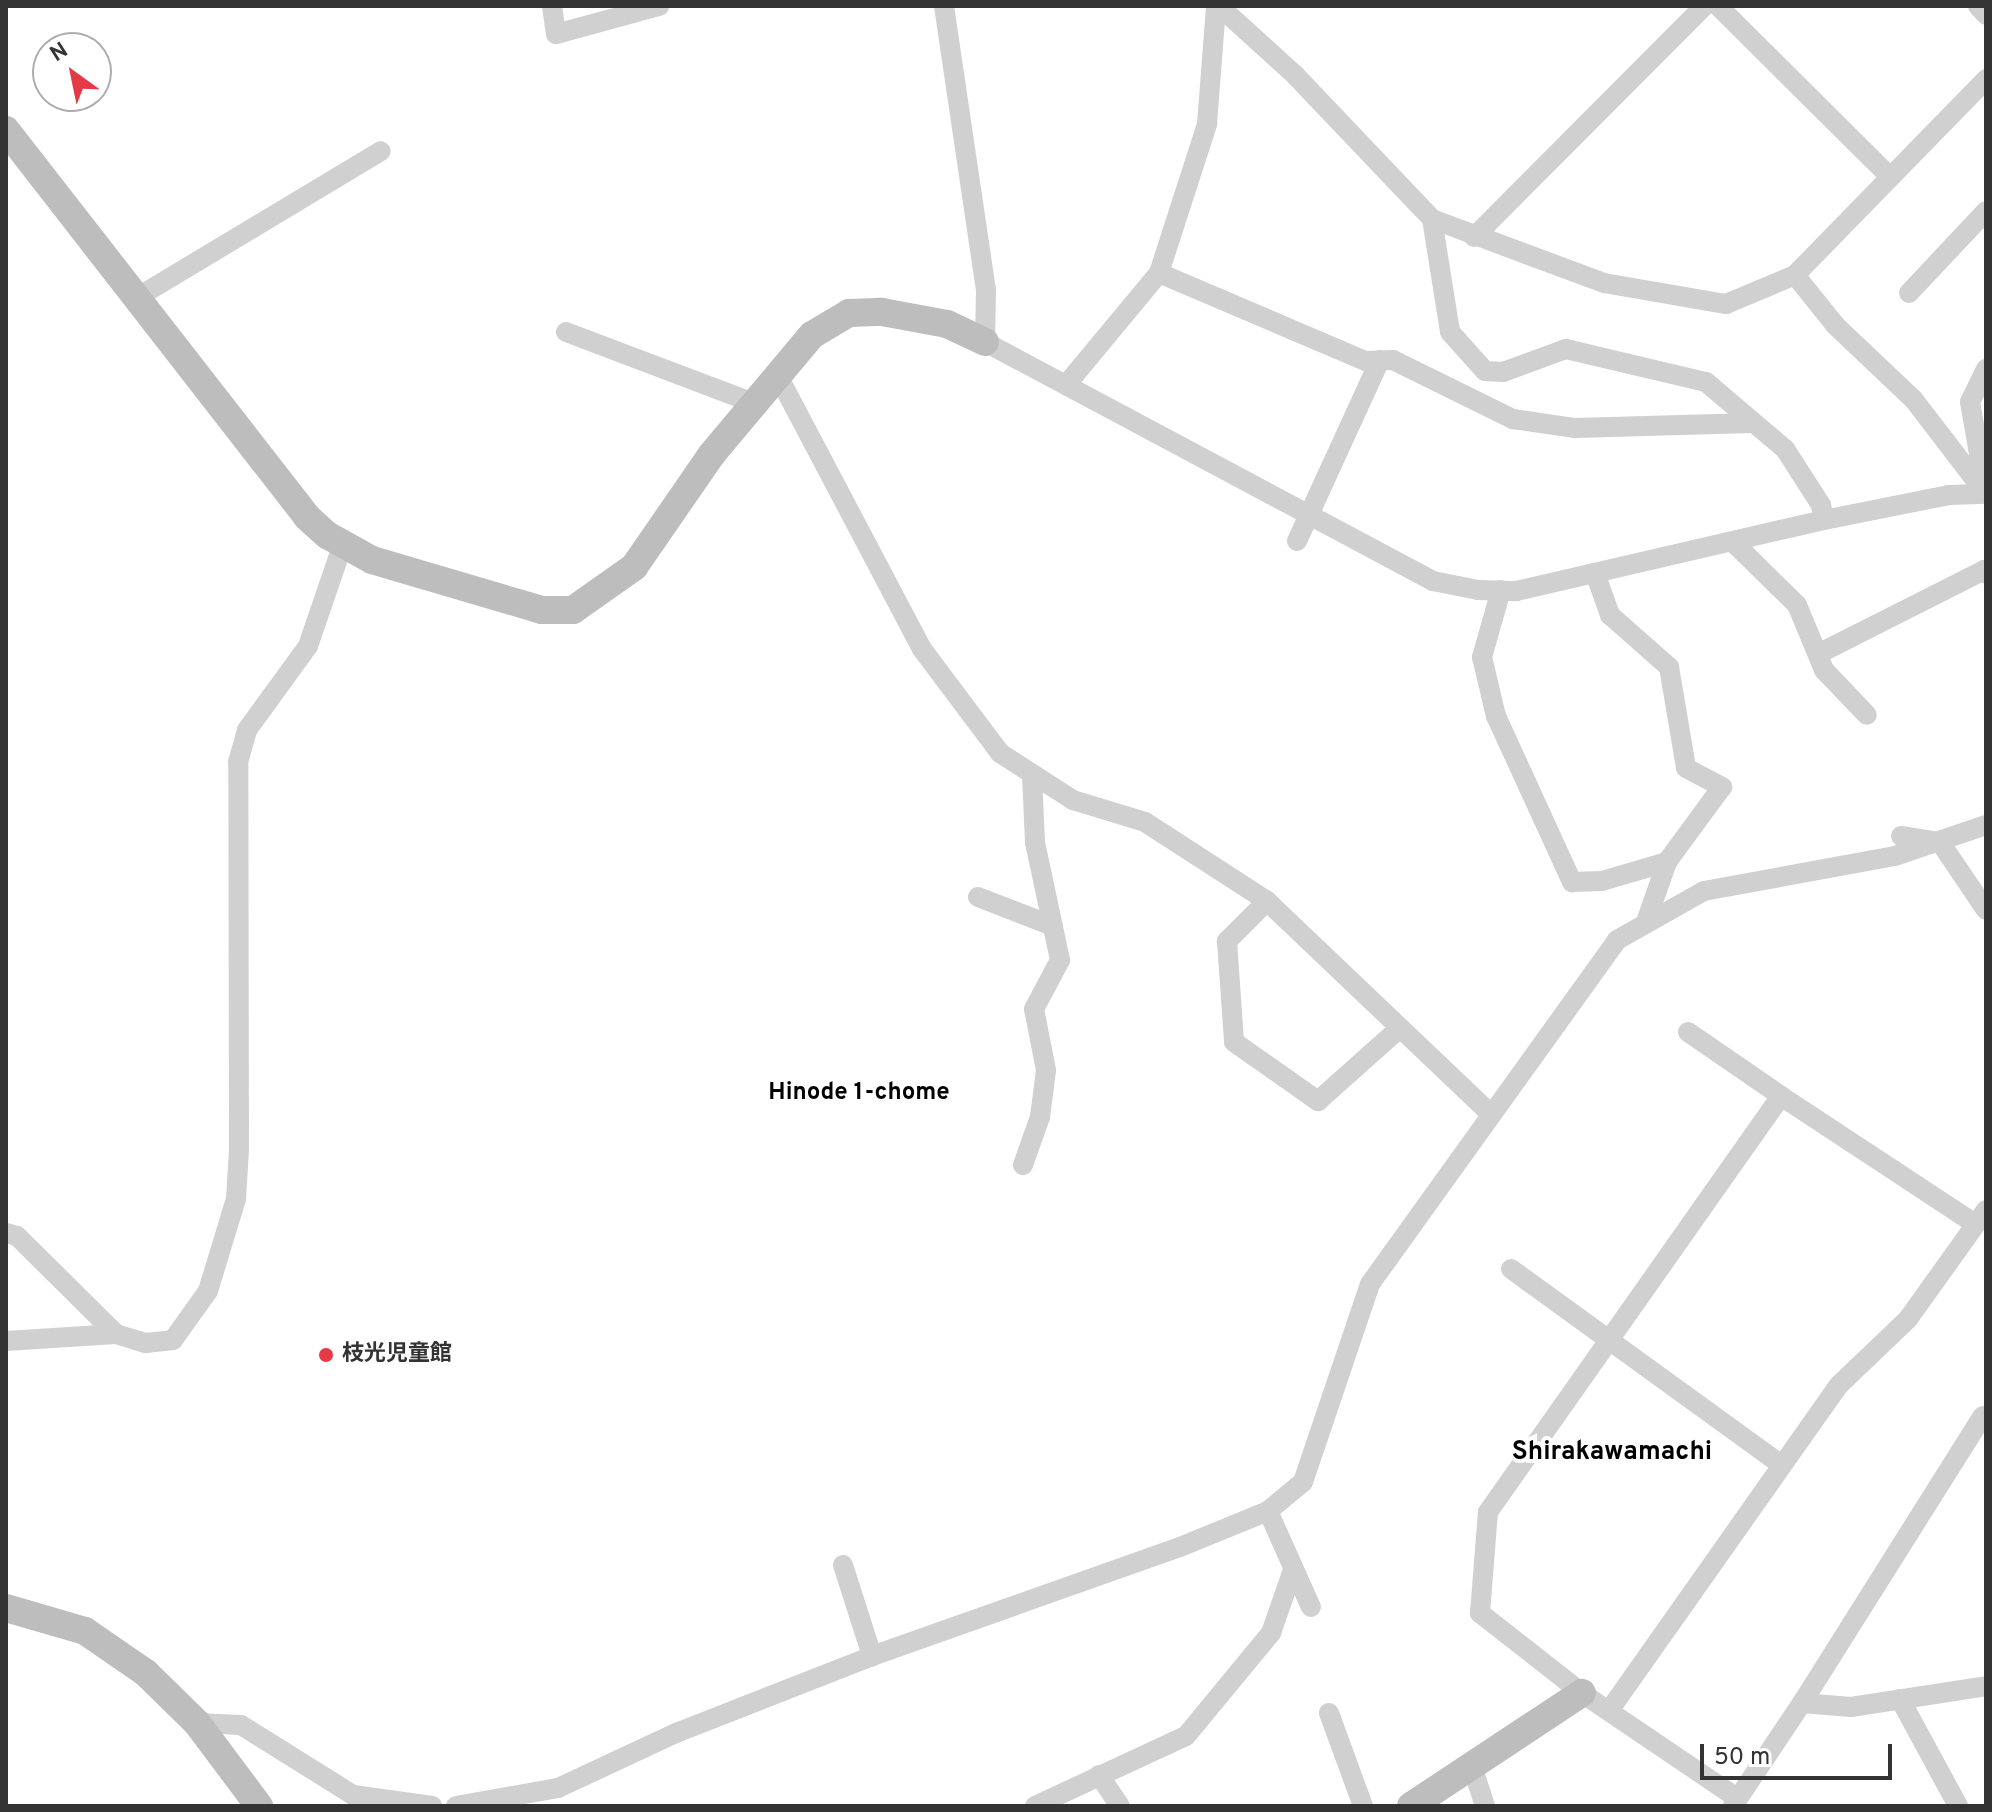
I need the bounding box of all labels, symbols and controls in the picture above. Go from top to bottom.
north arrow [32,32,112,112]
text: N [46,38,74,69]
district label: Hinode 1-chome [768,1080,950,1108]
place label: 枝光児童館 [342,1342,452,1368]
marker: 枝光児童館 [317,1346,335,1364]
district label: Shirakawamachi [1512,1437,1712,1469]
scale bar [1704,1728,1896,1778]
text: 50 m [1714,1743,1770,1773]

